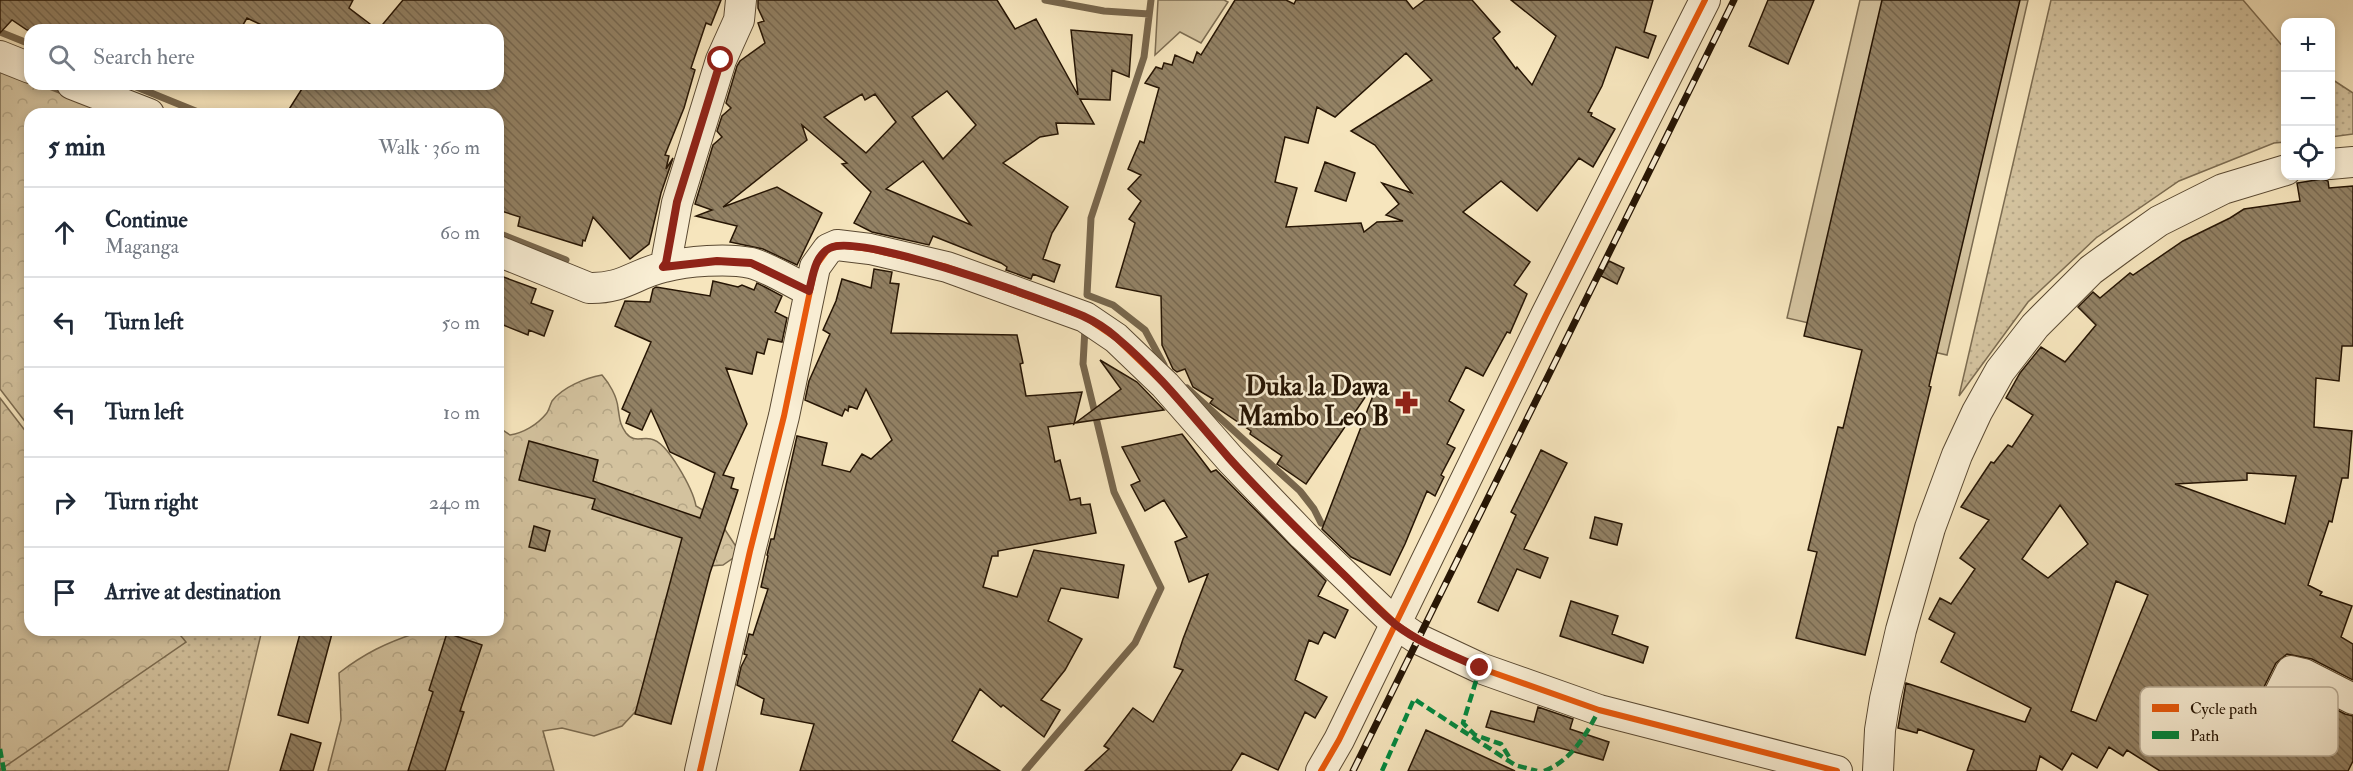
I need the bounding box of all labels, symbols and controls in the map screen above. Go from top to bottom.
map controls [2281,18,2335,180]
button: + [2281,18,2335,72]
search box [24,24,504,90]
icon: search [45,41,78,74]
text: Search here [93,43,195,71]
route start [707,46,733,72]
button: − [2281,72,2335,126]
button: locate [2281,126,2335,180]
text: 5 min [48,131,105,163]
text: Walk · 360 m [378,135,480,160]
text: Continue [105,206,188,234]
icon: ahead [48,216,81,249]
text: 60 m [440,220,480,245]
text: Maganga [105,234,179,259]
icon: left [48,306,81,339]
text: Turn left [105,308,184,336]
text: 50 m [441,310,480,335]
place label: Duka la Dawa Mambo Leo B [1237,371,1390,433]
pharmacy icon: Duka la Dawa Mambo Leo B [1394,389,1420,415]
icon: left [48,396,81,429]
text: Turn left [105,398,184,426]
text: 10 m [443,400,480,425]
icon: right [48,486,81,519]
text: Turn right [105,488,198,516]
text: 240 m [429,490,480,515]
icon: arrive [48,576,81,609]
text: Arrive at destination [105,578,281,606]
route end [1466,654,1492,680]
legend [2140,687,2338,756]
text: Cycle path [2190,699,2258,720]
text: Path [2190,726,2220,746]

